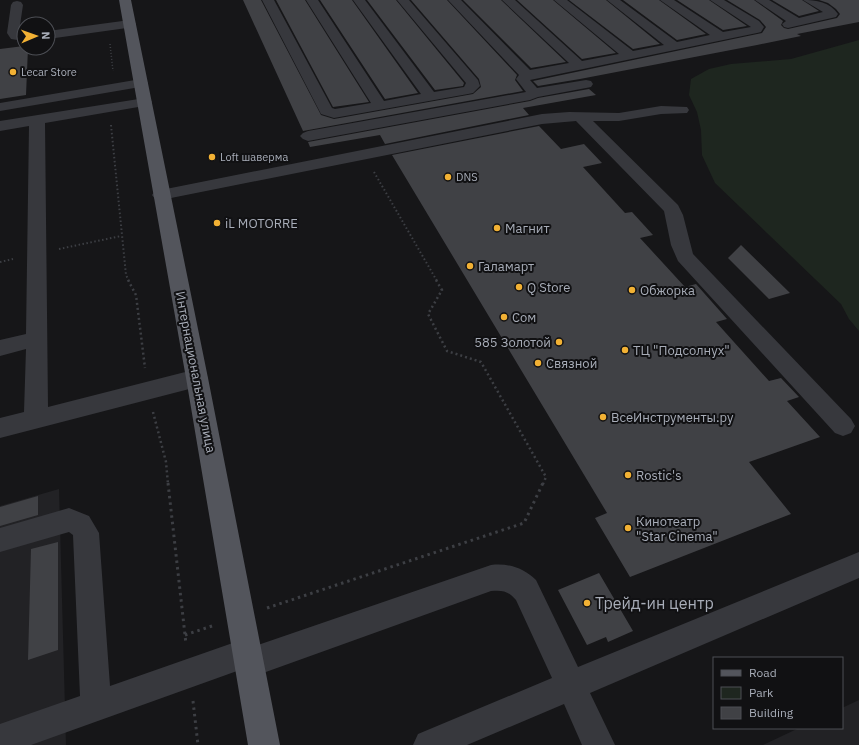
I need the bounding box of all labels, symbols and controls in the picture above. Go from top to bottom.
north arrow [16,16,56,56]
text: N [39,31,53,40]
place label: Lecar Store [21,65,77,79]
marker: Lecar Store [8,67,18,77]
place label: Loft шаверма [220,150,288,164]
marker: Loft шаверма [207,152,217,162]
place label: DNS [456,170,478,184]
marker: DNS [443,172,453,182]
place label: iL MOTORRE [225,215,298,232]
marker: iL MOTORRE [212,218,222,228]
place label: Магнит [505,220,550,237]
marker: Магнит [492,223,502,233]
place label: Галамарт [478,258,534,275]
marker: Галамарт [465,261,475,271]
place label: Q Store [527,279,570,296]
marker: Q Store [514,282,524,292]
place label: Обжорка [640,282,695,299]
marker: Обжорка [627,285,637,295]
street label: Интернациональная улица [171,290,220,454]
place label: Сом [512,309,536,326]
marker: Сом [499,312,509,322]
place label: 585 Золотой [474,334,551,351]
marker: 585 Золотой [554,337,564,347]
place label: ТЦ "Подсолнух" [633,342,730,359]
marker: ТЦ "Подсолнух" [620,345,630,355]
place label: Связной [546,355,597,372]
marker: Связной [533,358,543,368]
place label: ВсеИнструменты.ру [611,409,734,426]
marker: ВсеИнструменты.ру [598,412,608,422]
place label: Rostic's [636,467,681,484]
marker: Rostic's [623,470,633,480]
place label: Кинотеатр "Star Cinema" [636,513,718,545]
marker: Кинотеатр "Star Cinema" [623,523,633,533]
place label: Трейд-ин центр [595,593,714,613]
marker: Трейд-ин центр [582,598,592,608]
legend [713,657,843,729]
text: Road [749,665,777,680]
text: Park [749,685,774,700]
text: Building [749,705,794,720]

